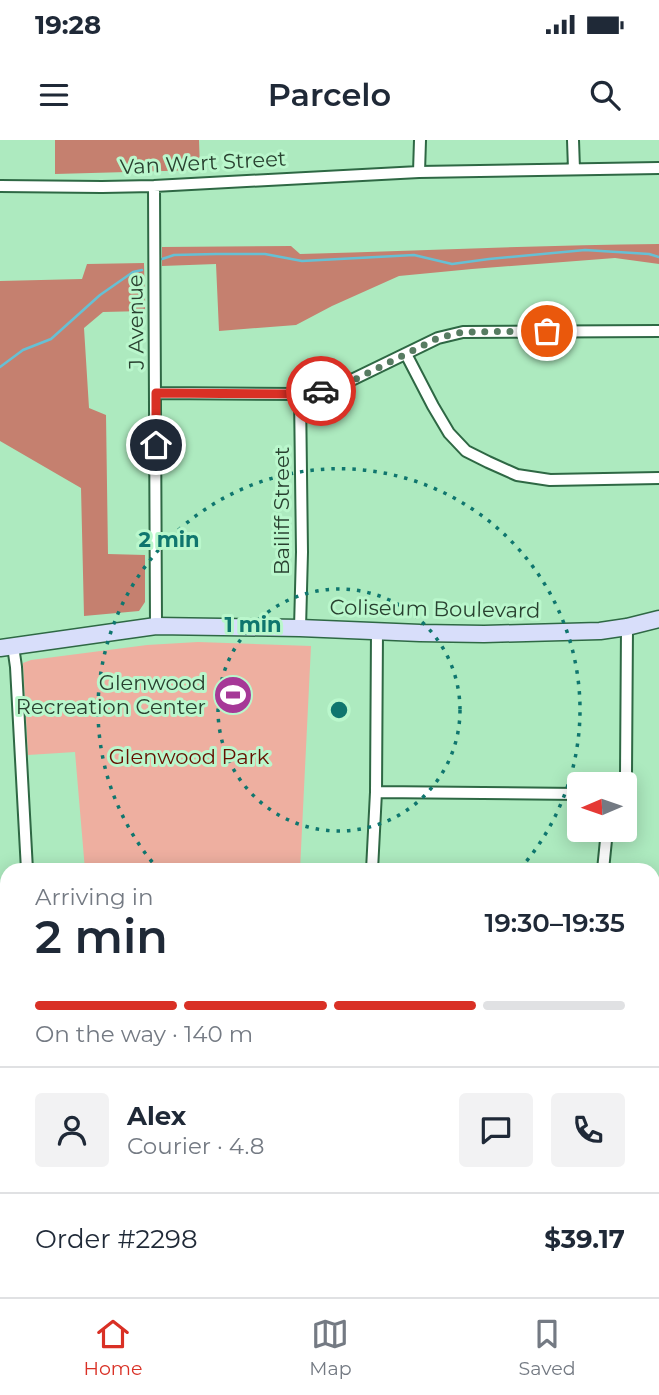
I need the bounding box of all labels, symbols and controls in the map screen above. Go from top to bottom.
text: 19:28 [35,9,101,41]
text: Parcelo [268,75,391,114]
icon: menu [35,76,73,114]
icon: search [586,76,624,114]
street label: Van Wert Street [119,146,287,179]
street label: J Avenue [122,274,149,371]
pin [517,301,577,361]
icon: bag [528,312,566,350]
courier [286,356,356,426]
icon: car [302,372,340,410]
pin [126,415,186,475]
icon: home [137,426,175,464]
street label: Bailiff Street [269,447,294,575]
text: 2 min [138,527,200,552]
street label: Coliseum Boulevard [329,594,541,623]
text: 1 min [224,612,282,637]
place label: Glenwood Recreation Center [16,670,206,719]
sports icon: Glenwood Recreation Center [212,674,254,716]
centre of rings [327,698,351,722]
park label: Glenwood Park [109,744,270,769]
north arrow [567,772,637,842]
map controls [567,772,637,842]
text: Arriving in [35,883,154,911]
text: 19:30–19:35 [485,907,625,939]
text: 2 min [35,908,168,965]
text: On the way · 140 m [35,1020,253,1048]
button: person [35,1093,109,1167]
button: chat [459,1093,533,1167]
button: phone [551,1093,625,1167]
text: Alex [127,1100,186,1132]
text: Courier · 4.8 [127,1132,264,1160]
text: Order #2298 [35,1223,198,1255]
text: $39.17 [544,1223,625,1255]
tab: Home [83,1315,142,1380]
tab: Map [309,1315,352,1380]
tab: Saved [518,1315,576,1380]

